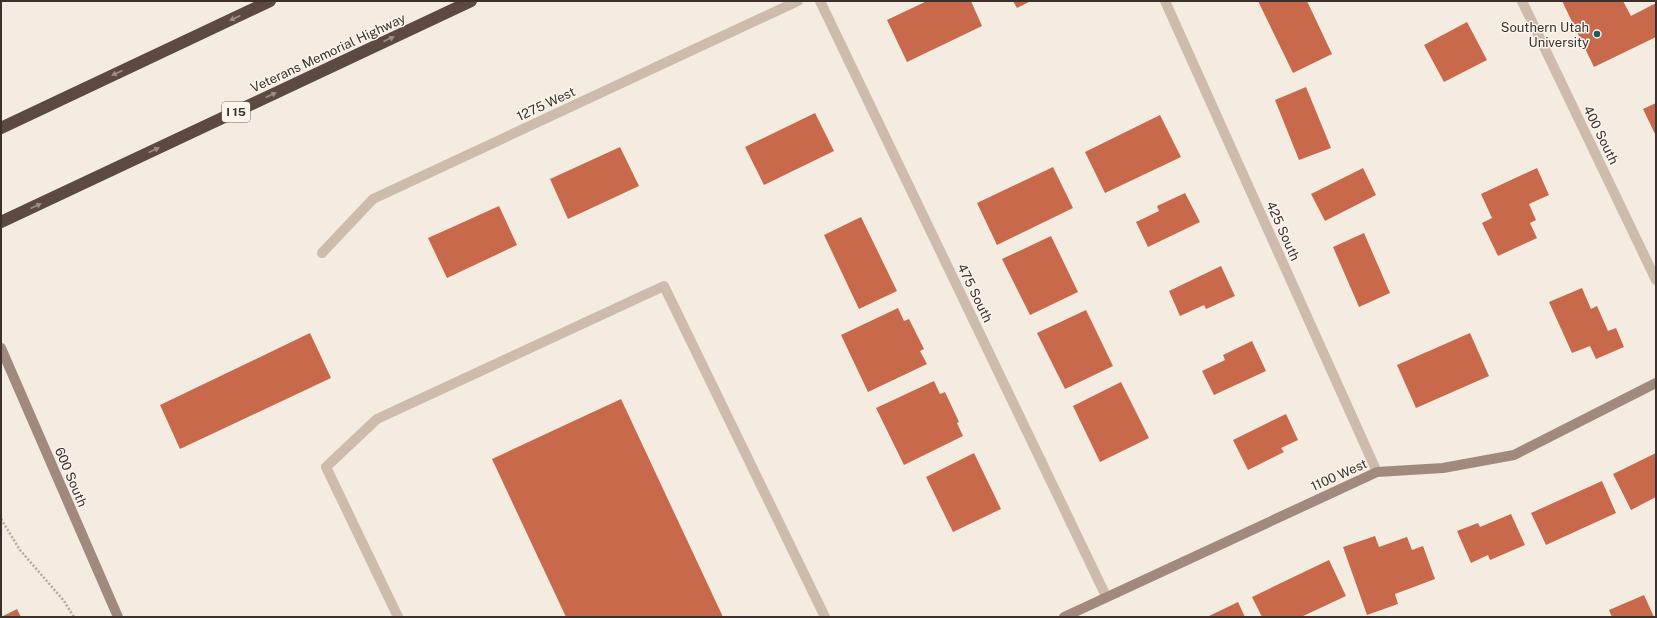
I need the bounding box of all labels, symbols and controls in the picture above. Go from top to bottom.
street label: Veterans Memorial Highway [248,10,408,96]
one-way arrow [229,15,240,21]
place label: Southern Utah University [1501,20,1589,50]
marker: Southern Utah University [1592,29,1602,39]
one-way arrow [383,36,395,43]
one-way arrow [111,70,123,76]
street label: 1275 West [514,84,578,124]
one-way arrow [266,92,277,98]
road number: I 15 [222,102,250,122]
street label: 400 South [1580,103,1622,167]
one-way arrow [148,147,160,153]
street label: 425 South [1263,199,1303,263]
one-way arrow [31,203,42,209]
street label: 475 South [954,261,996,325]
street label: 600 South [52,445,90,509]
street label: 1100 West [1309,456,1369,494]

